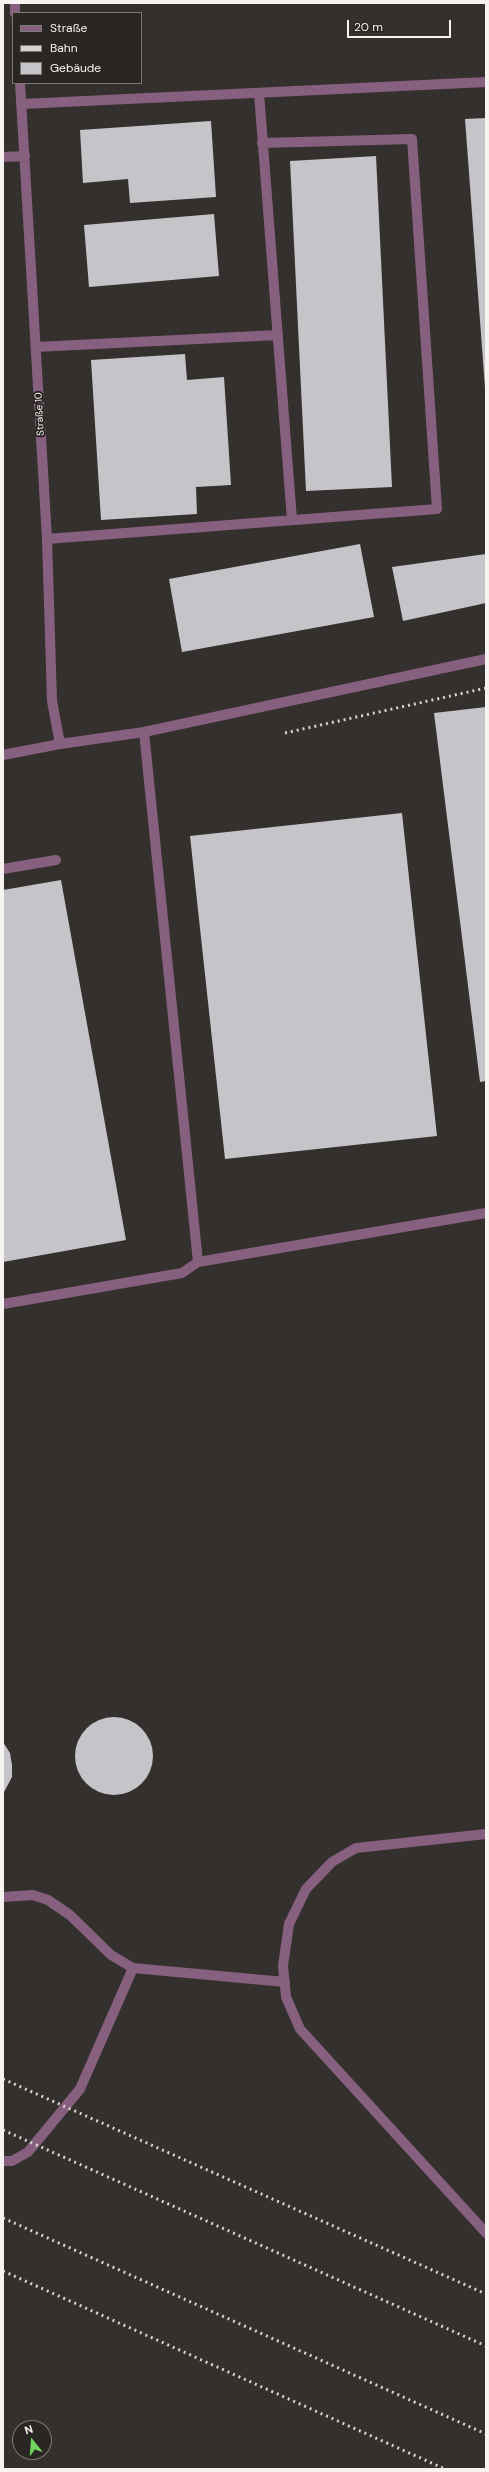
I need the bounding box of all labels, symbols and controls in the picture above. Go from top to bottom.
legend [12,12,142,84]
scale bar [349,12,453,38]
text: 20 m [354,19,383,35]
text: Straße [50,20,87,36]
text: Bahn [50,40,78,56]
text: Gebäude [50,60,101,76]
street label: Straße 10 [33,392,47,436]
north arrow [12,2420,52,2460]
text: N [23,2422,35,2437]

